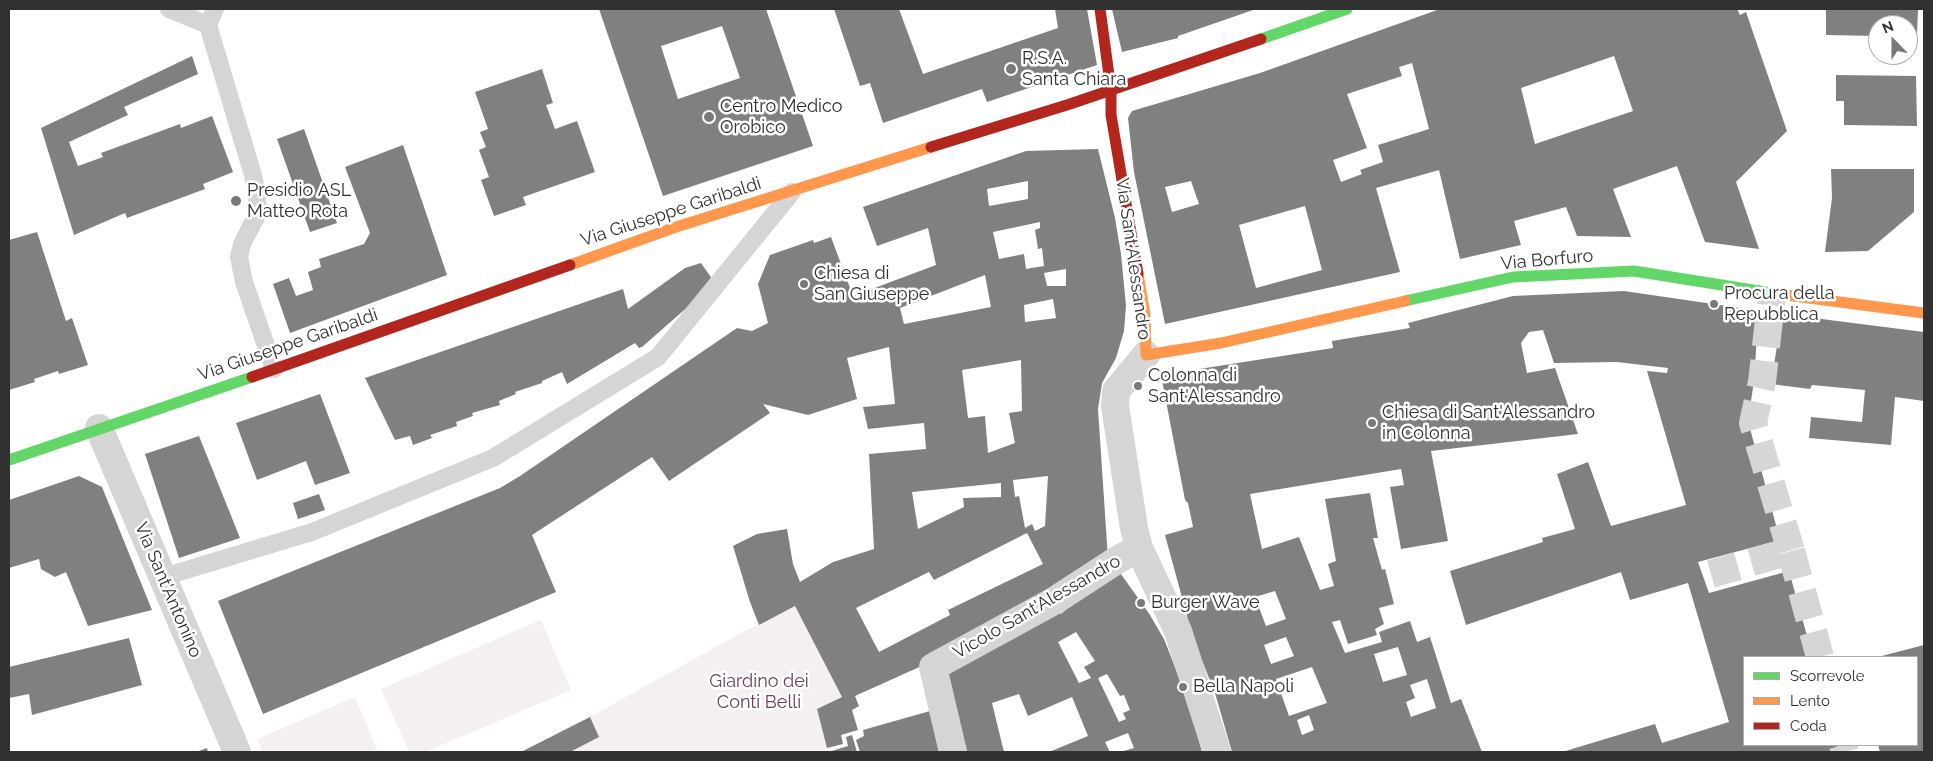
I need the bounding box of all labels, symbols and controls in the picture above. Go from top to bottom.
north arrow [1868,15,1918,65]
text: N [1880,18,1896,36]
place label: R.S.A. Santa Chiara [1022,48,1126,90]
marker: R.S.A. Santa Chiara [1004,62,1018,76]
place label: Centro Medico Orobico [720,96,842,138]
marker: Centro Medico Orobico [702,110,716,124]
street label: Via Giuseppe Garibaldi [578,173,764,251]
street label: Via Sant'Alessandro [1111,177,1155,341]
place label: Presidio ASL Matteo Rota [247,180,351,222]
marker: Presidio ASL Matteo Rota [229,194,243,208]
street label: Via Borfuro [1500,245,1594,275]
place label: Chiesa di San Giuseppe [814,263,929,306]
marker: Chiesa di San Giuseppe [798,278,810,290]
place label: Procura della Repubblica [1724,283,1835,326]
marker: Procura della Repubblica [1708,298,1720,310]
street label: Via Giuseppe Garibaldi [195,304,381,386]
place label: Colonna di Sant'Alessandro [1148,365,1281,408]
marker: Colonna di Sant'Alessandro [1132,380,1144,392]
place label: Chiesa di Sant'Alessandro in Colonna [1382,402,1595,444]
marker: Chiesa di Sant'Alessandro in Colonna [1366,417,1378,429]
street label: Via Sant'Antonino [130,519,206,661]
street label: Vicolo Sant'Alessandro [949,550,1125,664]
place label: Burger Wave [1151,592,1260,614]
marker: Burger Wave [1135,597,1147,609]
legend [1743,656,1918,746]
text: Scorrevole [1790,667,1865,685]
park label: Giardino dei Conti Belli [709,671,809,714]
place label: Bella Napoli [1193,676,1294,698]
marker: Bella Napoli [1177,681,1189,693]
text: Lento [1790,692,1830,710]
text: Coda [1790,717,1827,735]

